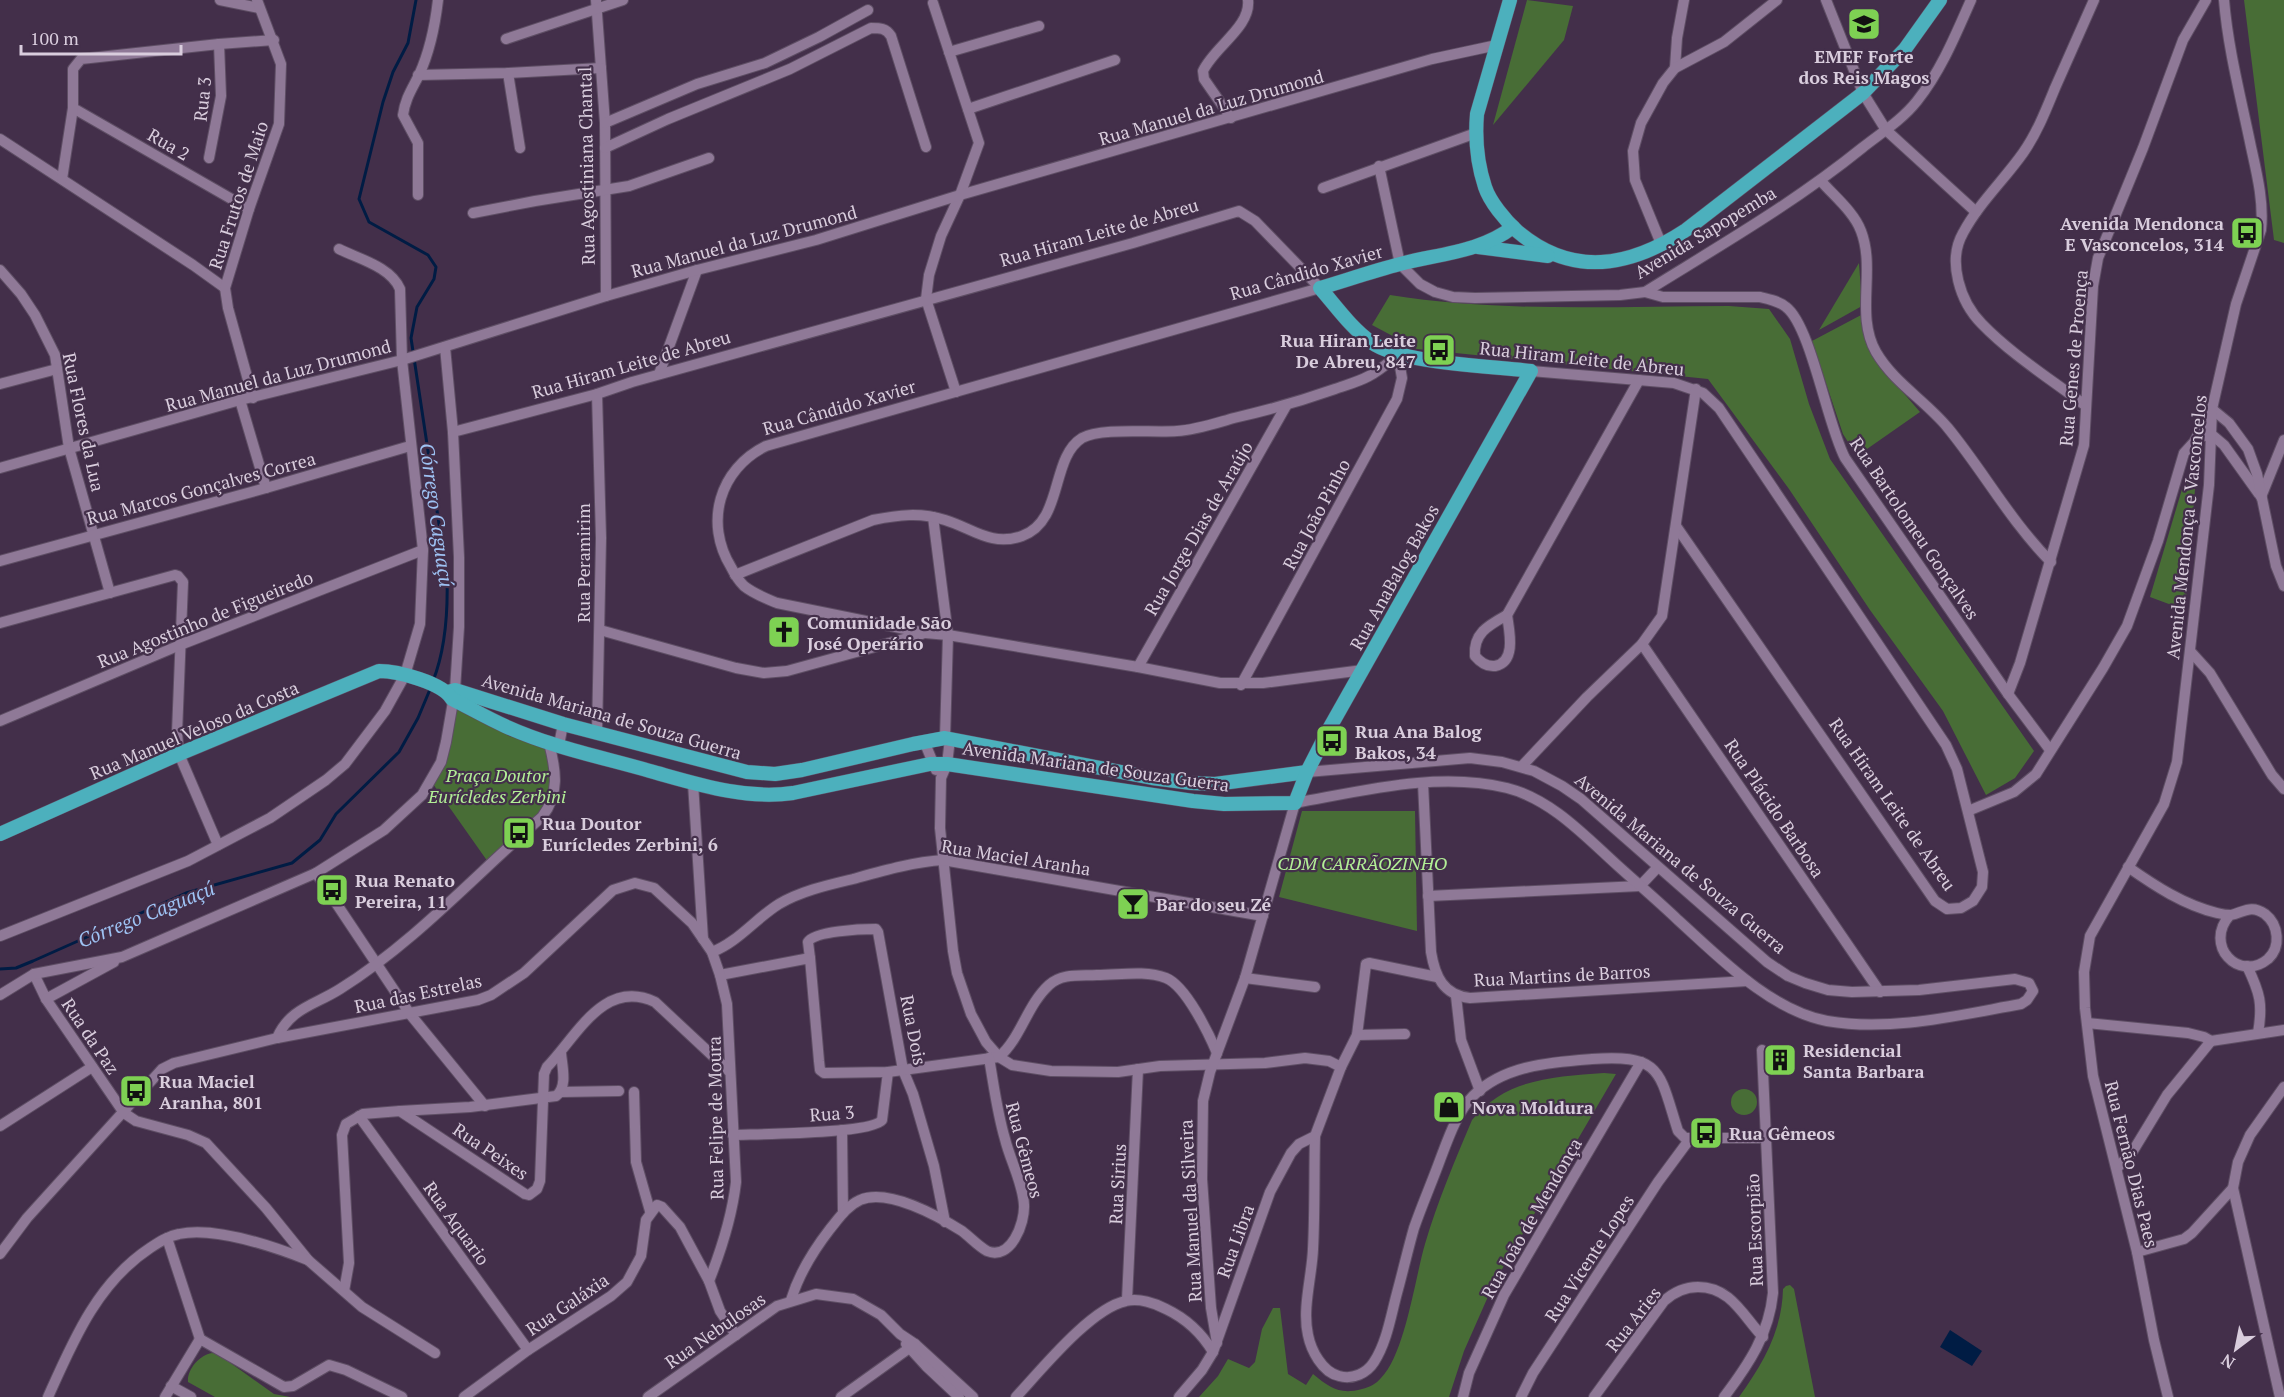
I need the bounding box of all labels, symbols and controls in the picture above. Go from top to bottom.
school or university icon: EMEF Forte dos Reis Magos [1846,6,1882,42]
scale bar [21,18,182,56]
text: 100 m [30,26,79,50]
place label: EMEF Forte dos Reis Magos [1799,44,1929,89]
street label: Rua Manuel da Luz Drumond [1096,63,1326,151]
street label: Rua Agostiniana Chantal [572,67,600,265]
street label: Rua 3 [188,75,216,123]
street label: Rua Frutos de Maio [203,118,273,272]
street label: Rua 2 [144,122,194,166]
street label: Avenida Sapopemba [1630,180,1780,284]
street label: Rua Hiram Leite de Abreu [997,192,1201,272]
street label: Rua Manuel da Luz Drumond [628,199,860,283]
place label: Avenida Mendonca E Vasconcelos, 314 [2060,211,2225,256]
bus stop icon: Avenida Mendonca E Vasconcelos, 314 [2229,215,2265,251]
street label: Rua Cândido Xavier [1227,239,1385,305]
street label: Rua Genes de Proença [2053,269,2093,447]
street label: Rua Hiram Leite de Abreu [529,324,733,404]
place label: Rua Hiran Leite De Abreu, 847 [1280,328,1416,373]
bus stop icon: Rua Hiran Leite De Abreu, 847 [1421,332,1457,368]
street label: Rua Manuel da Luz Drumond [162,333,394,417]
street label: Rua Hiram Leite de Abreu [1478,335,1686,381]
street label: Rua Flores da Lua [58,350,110,494]
street label: Rua Cândido Xavier [760,374,918,440]
street label: Avenida Mendonça e Vasconcelos [2160,394,2212,660]
street label: Rua Bartolomeu Gonçalves [1845,432,1985,624]
street label: Rua Jorge Dias de Araújo [1138,436,1258,619]
water label: Córrego Caguaçú [413,441,461,589]
street label: Rua Marcos Gonçalves Correa [84,446,318,530]
street label: Rua João Pinho [1277,454,1355,574]
street label: Rua AnaBalog Bakos [1344,500,1444,654]
street label: Rua Peramirim [571,503,595,623]
street label: Rua Agostinho de Figueiredo [94,565,316,673]
place label: Comunidade São José Operário [807,610,952,655]
church icon: Comunidade São José Operário [766,614,802,650]
street label: Avenida Mariana de Souza Guerra [479,667,745,765]
street label: Rua Manuel Veloso da Costa [86,675,302,785]
street label: Rua Hiram Leite de Abreu [1824,713,1962,895]
place label: Rua Ana Balog Bakos, 34 [1355,719,1482,764]
bus stop icon: Rua Ana Balog Bakos, 34 [1314,723,1350,759]
street label: Rua Plácido Barbosa [1720,734,1830,882]
street label: Avenida Mariana de Souza Guerra [961,735,1231,797]
park label: Praça Doutor Eurícledes Zerbini [427,763,566,808]
street label: Avenida Mariana de Souza Guerra [1570,767,1792,959]
place label: Rua Doutor Eurícledes Zerbini, 6 [542,811,718,856]
bus stop icon: Rua Doutor Eurícledes Zerbini, 6 [501,815,537,851]
street label: Rua Maciel Aranha [940,833,1092,881]
park label: CDM CARRÃOZINHO [1277,851,1448,875]
place label: Rua Renato Pereira, 11 [355,868,455,913]
bus stop icon: Rua Renato Pereira, 11 [314,872,350,908]
water label: Córrego Caguaçú [73,874,219,954]
bar icon: Bar do seu Zé [1115,886,1151,922]
place label: Bar do seu Zé [1156,892,1271,916]
street label: Rua Martins de Barros [1473,958,1651,992]
street label: Rua das Estrelas [352,968,484,1018]
street label: Rua da Paz [57,993,125,1079]
street label: Rua Dois [895,993,933,1067]
street label: Rua Felipe de Moura [702,1036,728,1200]
place label: Residencial Santa Barbara [1803,1038,1925,1083]
building icon: Residencial Santa Barbara [1762,1042,1798,1078]
place label: Rua Maciel Aranha, 801 [159,1069,263,1114]
bus stop icon: Rua Maciel Aranha, 801 [118,1073,154,1109]
street label: Rua Fernão Dias Paes [2100,1078,2164,1250]
shop icon: Nova Moldura [1431,1089,1467,1125]
place label: Nova Moldura [1472,1095,1594,1119]
street label: Rua 3 [809,1099,855,1127]
street label: Rua Gêmeos [1001,1099,1049,1201]
bus stop icon: Rua Gêmeos [1688,1115,1724,1151]
street label: Rua Peixes [449,1117,533,1185]
street label: Rua Manuel da Silveira [1173,1119,1207,1303]
place label: Rua Gêmeos [1729,1121,1835,1145]
street label: Rua João de Mendonça [1475,1133,1587,1303]
street label: Rua Sirius [1103,1143,1131,1225]
street label: Rua Escorpião [1740,1173,1768,1287]
street label: Rua Aquario [418,1176,496,1270]
street label: Rua Vicente Lopes [1539,1190,1639,1326]
street label: Rua Libra [1211,1201,1259,1281]
street label: Rua Galáxia [521,1267,613,1341]
street label: Rua Aries [1600,1282,1666,1356]
street label: Rua Nebulosas [660,1286,770,1374]
north arrow [2206,1319,2266,1379]
text: N [2217,1349,2239,1374]

